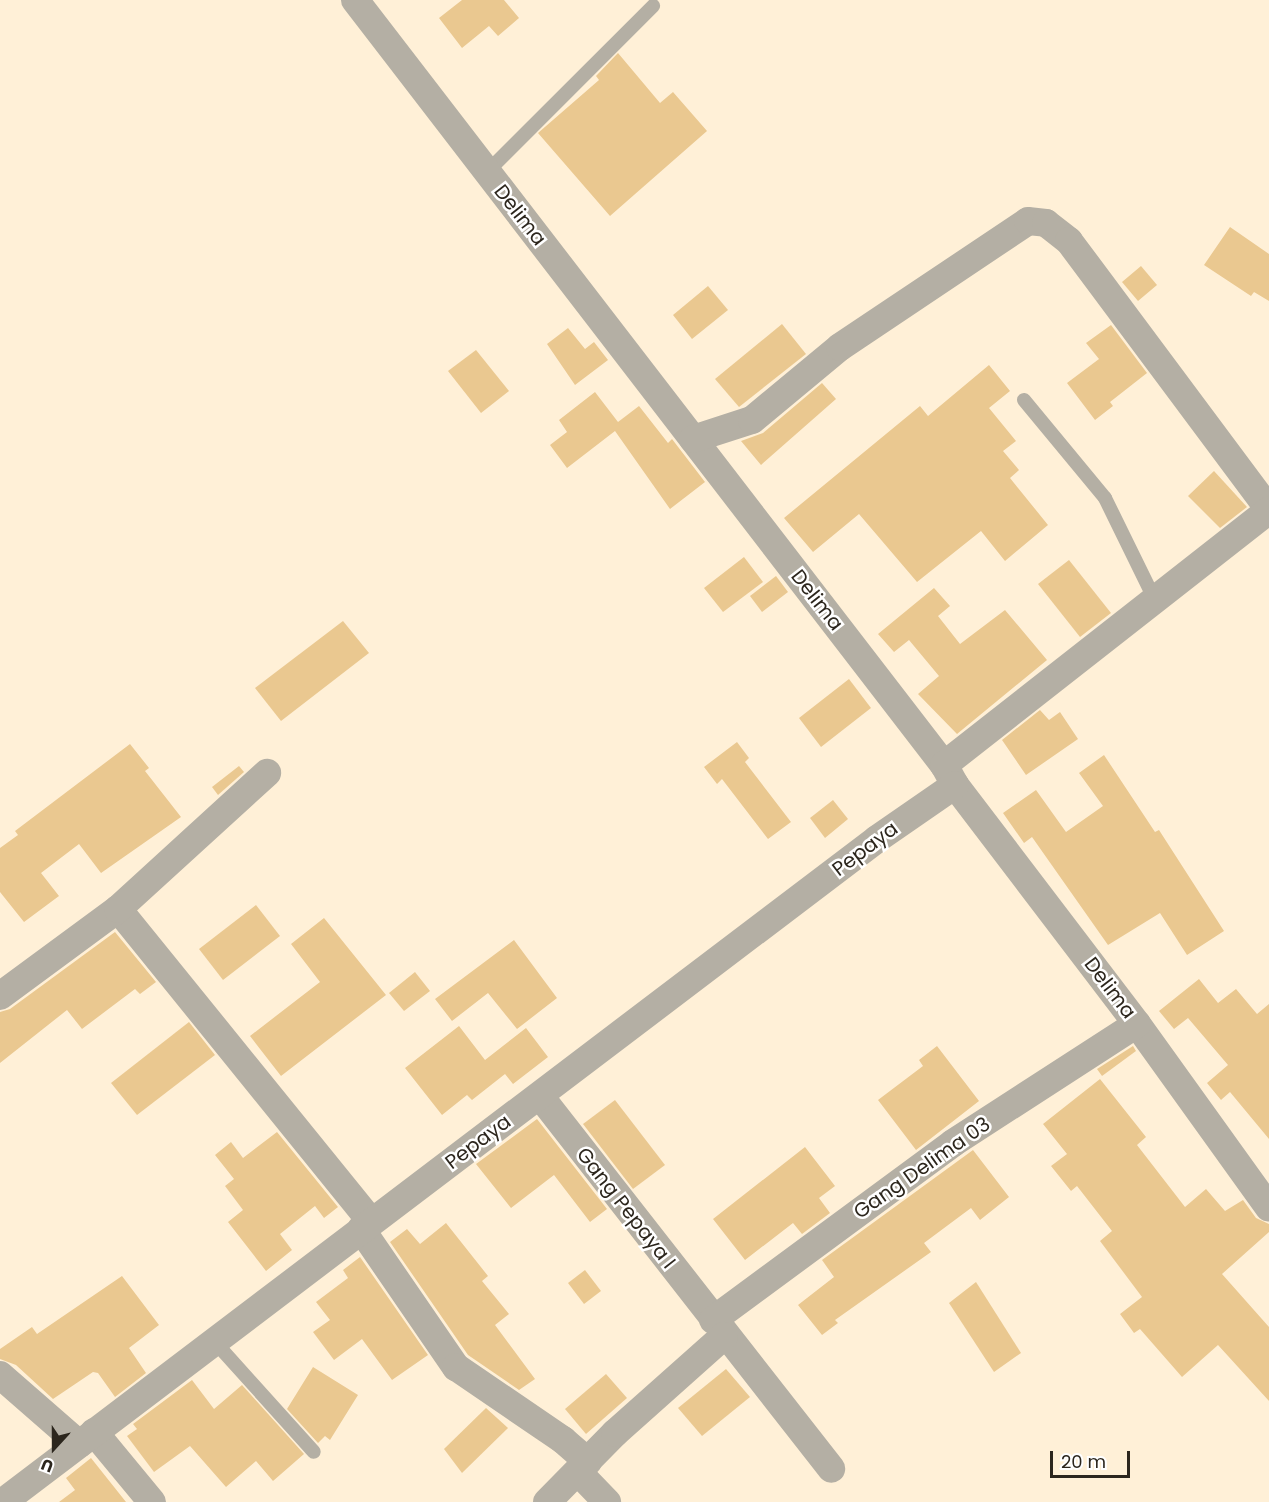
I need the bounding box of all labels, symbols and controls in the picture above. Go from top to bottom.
street label: Delima [489,180,551,250]
street label: Delima [786,565,848,635]
street label: Pepaya [828,817,902,881]
street label: Delima [1079,953,1141,1023]
street label: Pepaya [441,1110,515,1174]
street label: Gang Delima 03 [849,1112,995,1224]
street label: Gang Pepaya I [571,1143,681,1273]
north arrow [24,1418,84,1478]
scale bar [1053,1439,1132,1477]
text: 20 m [1061,1449,1106,1474]
text: U [38,1453,57,1478]

